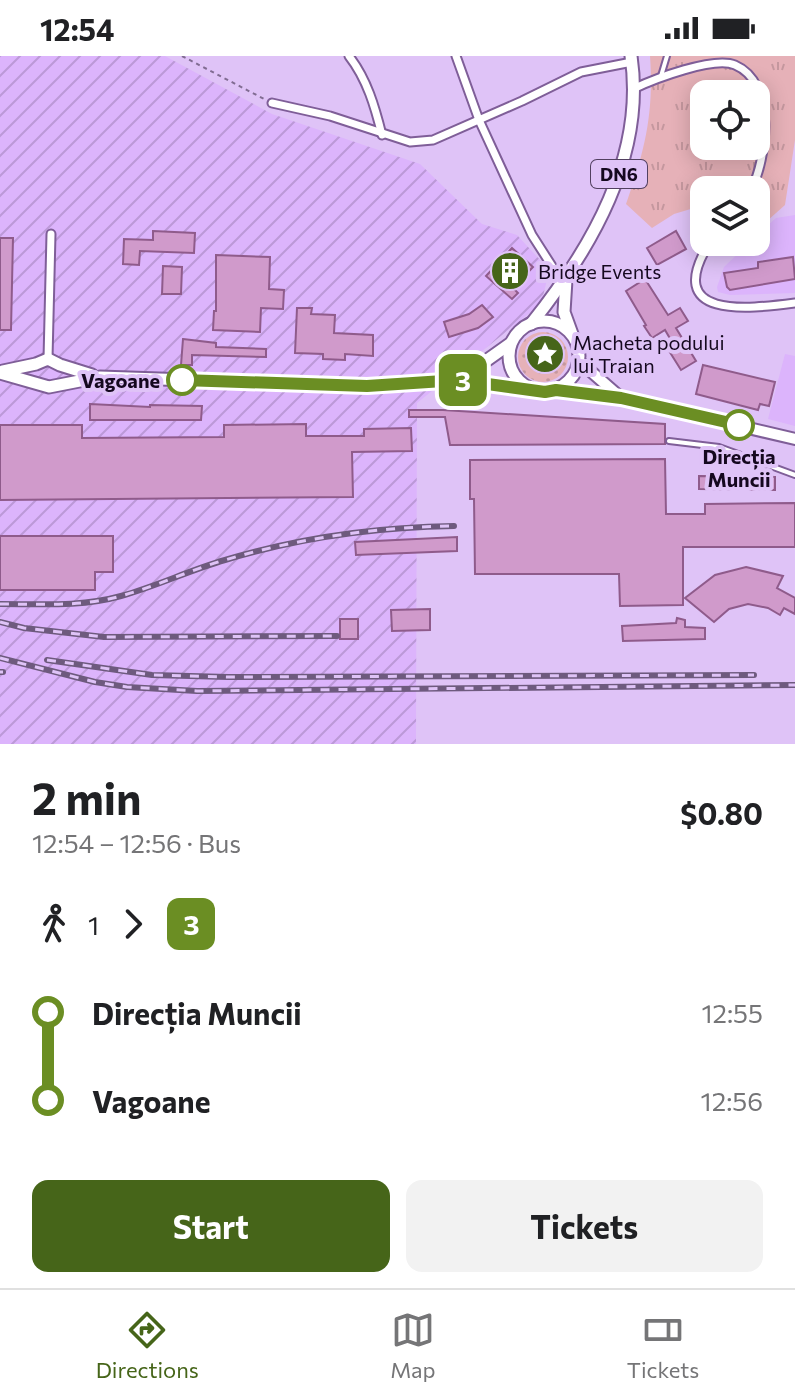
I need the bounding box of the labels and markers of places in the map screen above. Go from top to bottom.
building icon: Bridge Events [489,250,531,292]
place label: Bridge Events [538,259,661,283]
place label: Macheta podului lui Traian [573,330,725,377]
place icon: Macheta podului lui Traian [524,333,566,375]
marker: Vagoane [167,365,197,395]
place label: Vagoane [81,368,160,392]
marker: Direcția Muncii [724,410,754,440]
place label: Direcția Muncii [703,444,776,491]

